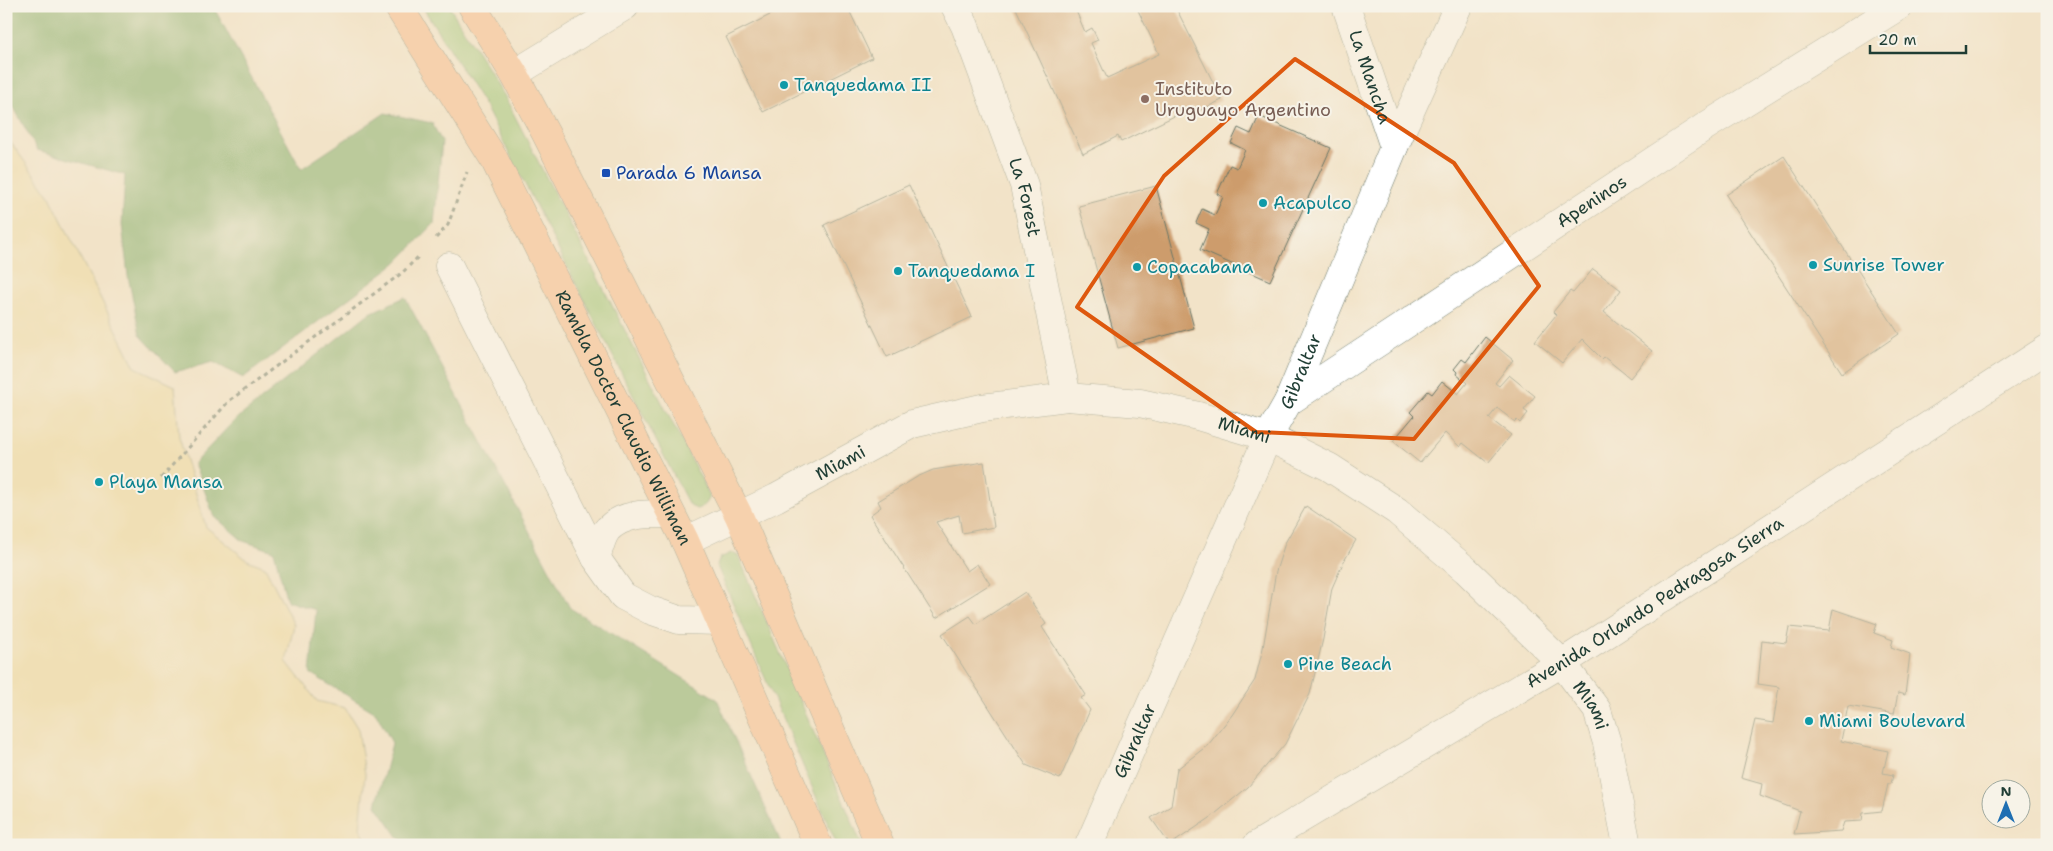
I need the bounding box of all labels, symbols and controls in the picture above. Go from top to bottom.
scale bar [1870,22,1967,54]
street label: La Mancha [1343,27,1397,127]
text: 20 m [1878,30,1917,50]
place label: Tanquedama II [794,73,931,97]
place label: Instituto Uruguayo Argentino [1155,77,1331,122]
marker: Tanquedama II [778,79,790,91]
marker: Instituto Uruguayo Argentino [1139,93,1151,105]
street label: La Forest [1003,154,1046,239]
place label: Parada 6 Mansa [616,161,762,185]
marker: Parada 6 Mansa [600,167,612,179]
street label: Apeninos [1552,170,1632,233]
place label: Acapulco [1273,191,1352,215]
marker: Acapulco [1257,197,1269,209]
place label: Sunrise Tower [1823,253,1945,277]
place label: Copacabana [1147,255,1254,279]
place label: Tanquedama I [908,259,1035,283]
marker: Sunrise Tower [1807,259,1819,271]
marker: Copacabana [1131,261,1143,273]
marker: Tanquedama I [892,265,904,277]
street label: Rambla Doctor Claudio Williman [550,286,697,549]
street label: Gibraltar [1274,330,1327,413]
street label: Miami [1215,411,1273,449]
street label: Miami [811,440,870,486]
place label: Playa Mansa [109,470,222,494]
marker: Playa Mansa [93,476,105,488]
street label: Avenida Orlando Pedragosa Sierra [1522,511,1788,694]
place label: Pine Beach [1298,652,1392,676]
marker: Pine Beach [1282,658,1294,670]
street label: Miami [1567,676,1614,733]
street label: Gibraltar [1108,699,1162,782]
place label: Miami Boulevard [1819,709,1965,733]
marker: Miami Boulevard [1803,715,1815,727]
north arrow [1980,778,2030,828]
text: N [2000,782,2012,800]

